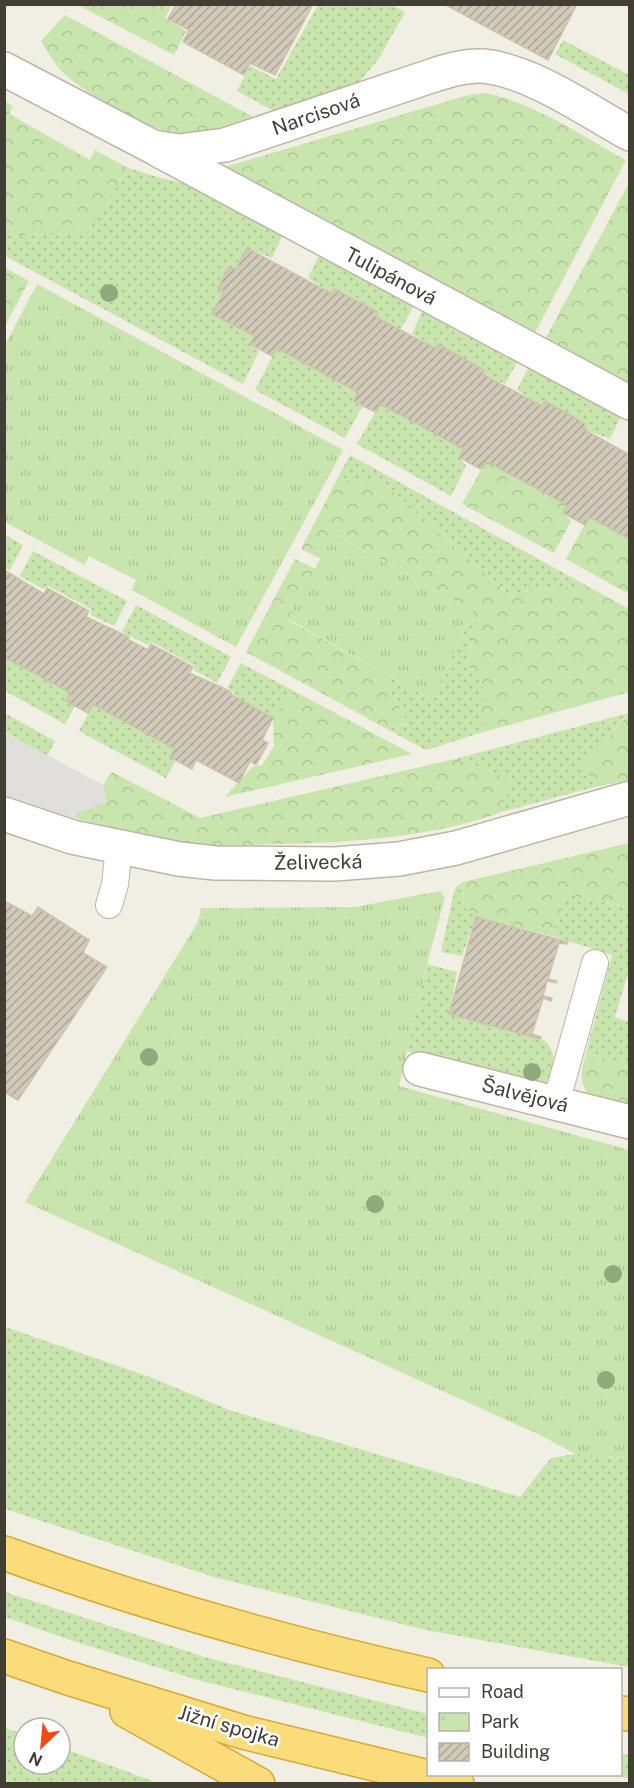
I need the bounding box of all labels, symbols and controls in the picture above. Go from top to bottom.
street label: Narcisová [269,88,363,140]
street label: Tulipánová [341,242,441,310]
street label: Želivecká [273,849,363,875]
street label: Šalvějová [479,1073,571,1117]
legend [427,1668,622,1776]
text: Road [481,1681,524,1702]
street label: Jižní spojka [176,1700,282,1752]
text: Park [481,1711,519,1732]
north arrow [12,1716,72,1776]
text: Building [481,1741,550,1762]
text: N [26,1748,45,1770]

